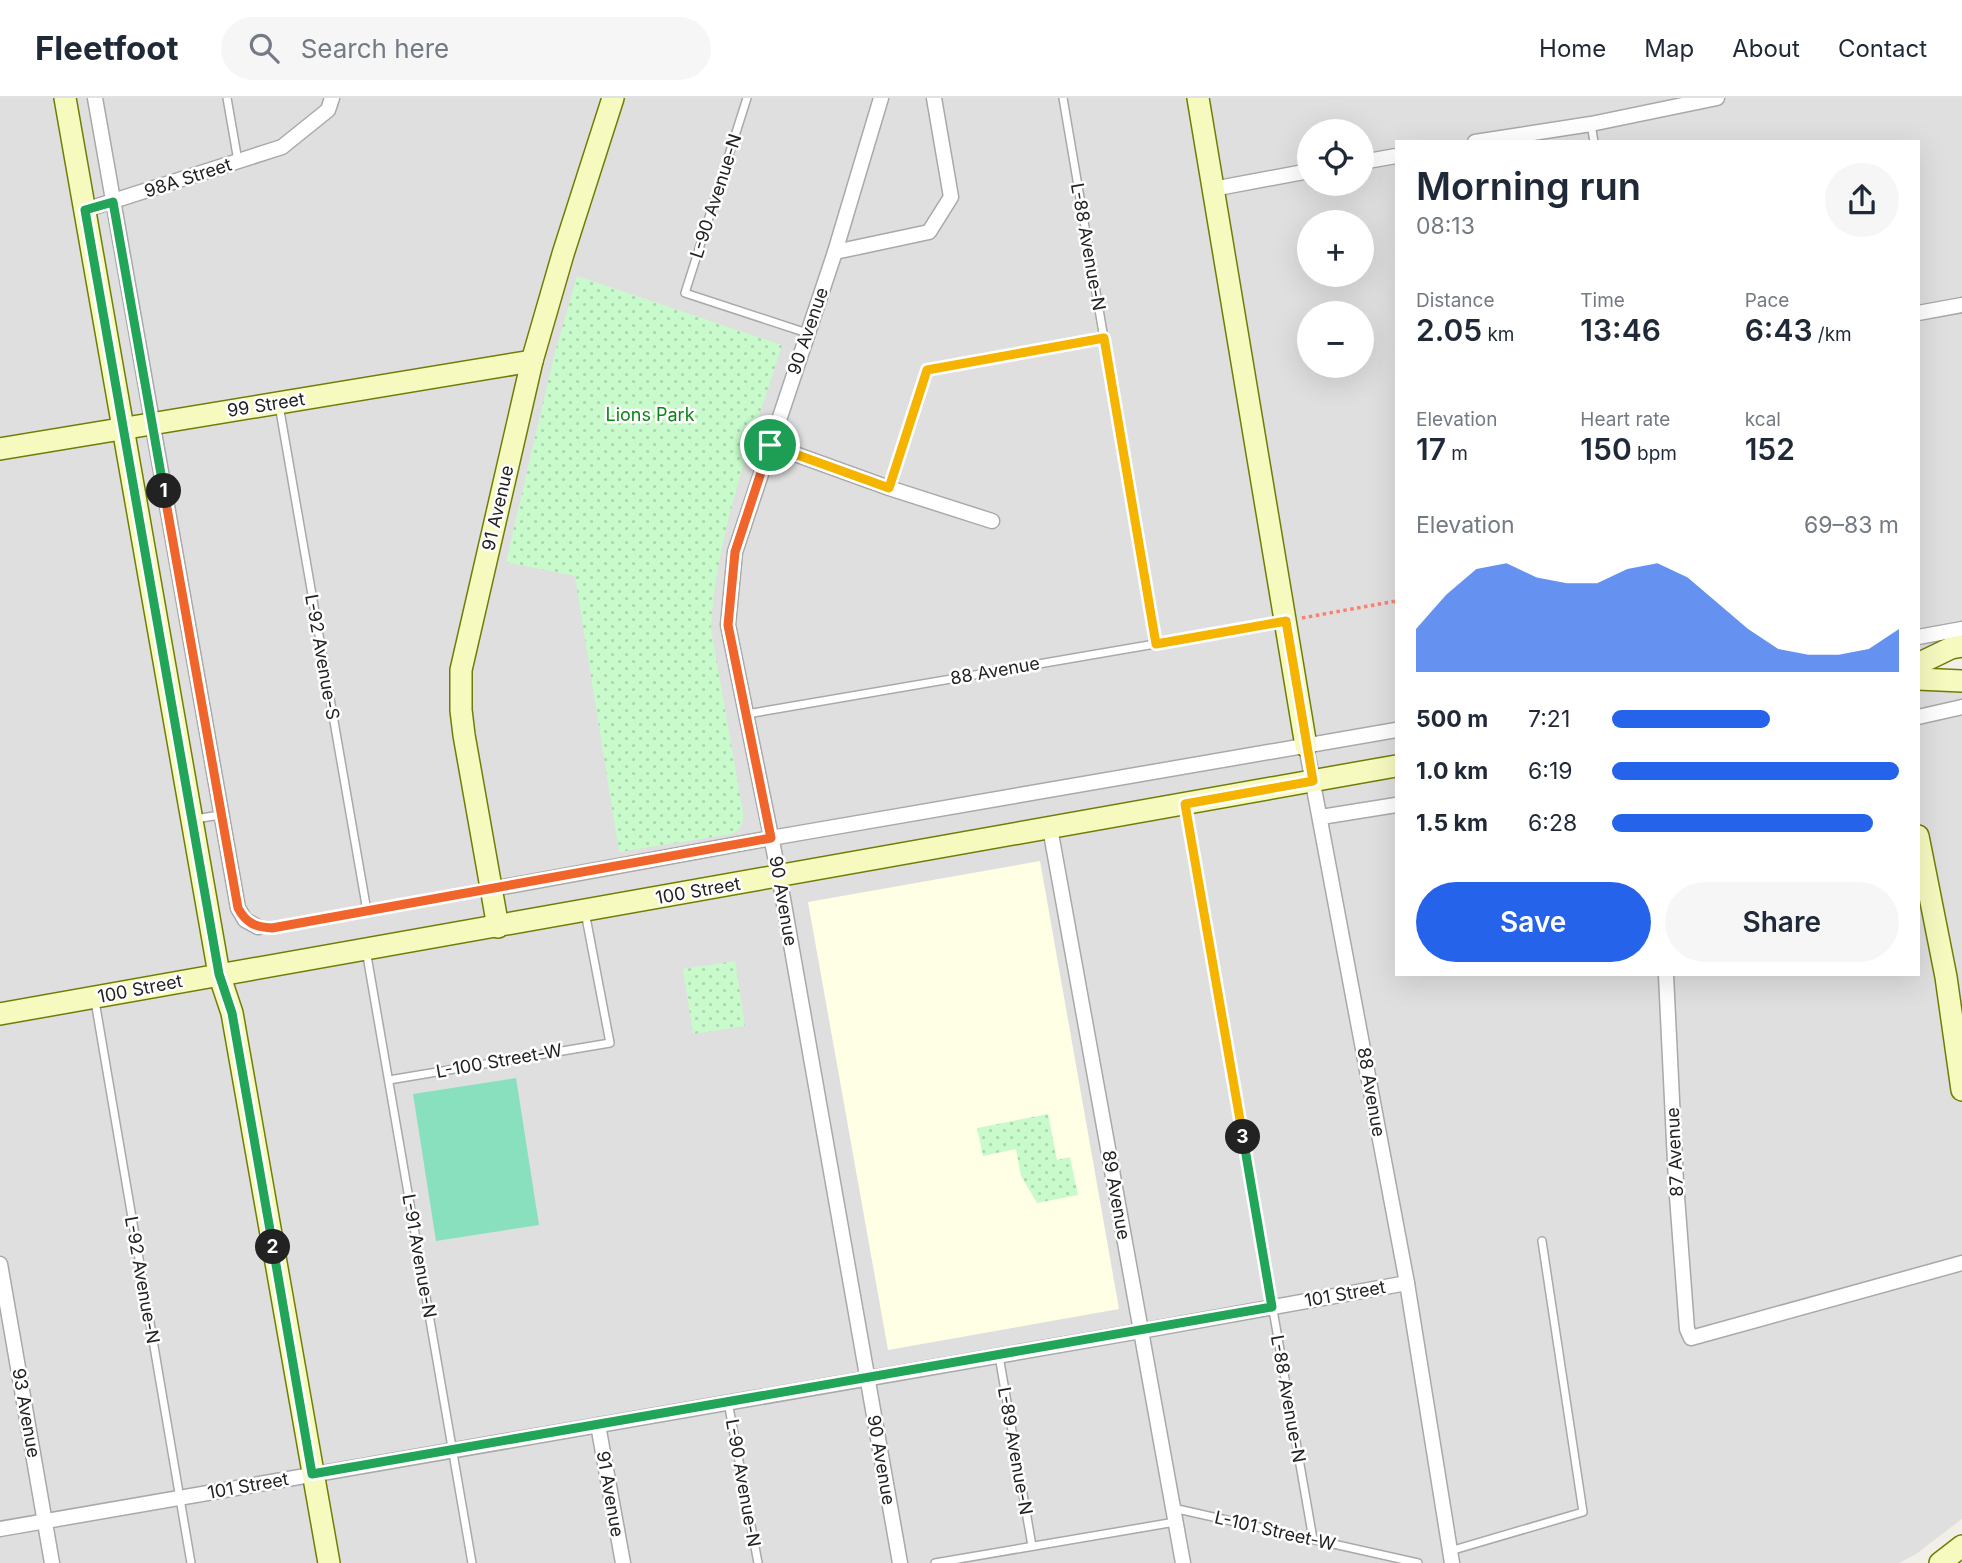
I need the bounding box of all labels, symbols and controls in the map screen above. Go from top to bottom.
search box [221,17,711,80]
text: Fleetfoot [35,28,179,68]
icon: search [245,29,283,67]
text: Search here [301,33,449,64]
text: Home [1539,34,1606,63]
text: Map [1644,34,1694,63]
text: About [1732,34,1800,63]
text: Contact [1838,34,1927,63]
map controls [1297,119,1374,378]
button: locate [1297,119,1374,196]
street label: L-90 Avenue-N [686,131,746,261]
street label: 98A Street [142,154,234,202]
text: Morning run [1416,163,1641,209]
button: share [1825,163,1899,237]
street label: L-88 Avenue-N [1067,181,1110,312]
button: + [1297,210,1374,287]
text: 08:13 [1416,212,1475,240]
street label: 90 Avenue [783,284,832,377]
text: Distance [1416,289,1494,312]
text: Time [1580,289,1625,312]
text: Pace [1745,289,1789,312]
button: − [1297,301,1374,378]
text: 2.05 [1416,312,1482,348]
text: 13:46 [1580,312,1661,348]
text: 6:43 [1745,312,1812,348]
text: km [1482,323,1515,346]
text: /km [1812,323,1852,346]
street label: 99 Street [226,388,306,421]
park label: Lions Park [605,404,695,425]
text: Elevation [1416,408,1497,431]
text: Heart rate [1580,408,1670,431]
text: kcal [1745,408,1781,431]
pin [740,415,800,475]
icon: arrive [751,426,789,464]
text: 17 [1416,431,1446,467]
text: 150 [1580,431,1632,467]
text: 152 [1745,431,1795,467]
text: m [1446,442,1468,465]
text: bpm [1632,442,1677,465]
street label: 91 Avenue [478,463,518,553]
pin: 1 [146,474,182,508]
text: 1 [159,479,168,502]
text: Elevation [1416,511,1515,539]
text: 69–83 m [1804,511,1899,539]
street label: L-92 Avenue-S [301,592,344,721]
street label: 88 Avenue [948,652,1041,689]
text: 500 m [1416,705,1488,733]
text: 7:21 [1528,705,1570,733]
text: 1.0 km [1416,757,1488,785]
text: 6:19 [1528,757,1573,785]
text: 1.5 km [1416,809,1488,837]
text: 6:28 [1528,809,1577,837]
street label: 90 Avenue [765,854,802,947]
street label: 100 Street [654,873,742,908]
button: Save [1416,882,1651,962]
button: Share [1665,882,1899,962]
street label: 100 Street [96,970,184,1007]
street label: L-100 Street-W [434,1039,564,1082]
street label: 88 Avenue [1353,1045,1390,1138]
street label: 87 Avenue [1662,1107,1687,1197]
pin: 3 [1226,1119,1260,1154]
text: 3 [1236,1125,1249,1148]
street label: 89 Avenue [1098,1148,1135,1241]
street label: L-91 Avenue-N [398,1192,441,1320]
street label: L-92 Avenue-N [121,1214,164,1345]
pin: 2 [256,1230,290,1264]
text: 2 [267,1235,278,1258]
street label: 101 Street [1303,1276,1387,1311]
street label: L-88 Avenue-N [1267,1333,1310,1464]
street label: 93 Avenue [8,1366,45,1459]
street label: L-89 Avenue-N [994,1385,1037,1516]
street label: 90 Avenue [863,1413,900,1506]
street label: L-90 Avenue-N [722,1417,765,1549]
street label: 91 Avenue [593,1449,628,1538]
street label: 101 Street [206,1468,290,1503]
street label: L-101 Street-W [1213,1506,1338,1555]

